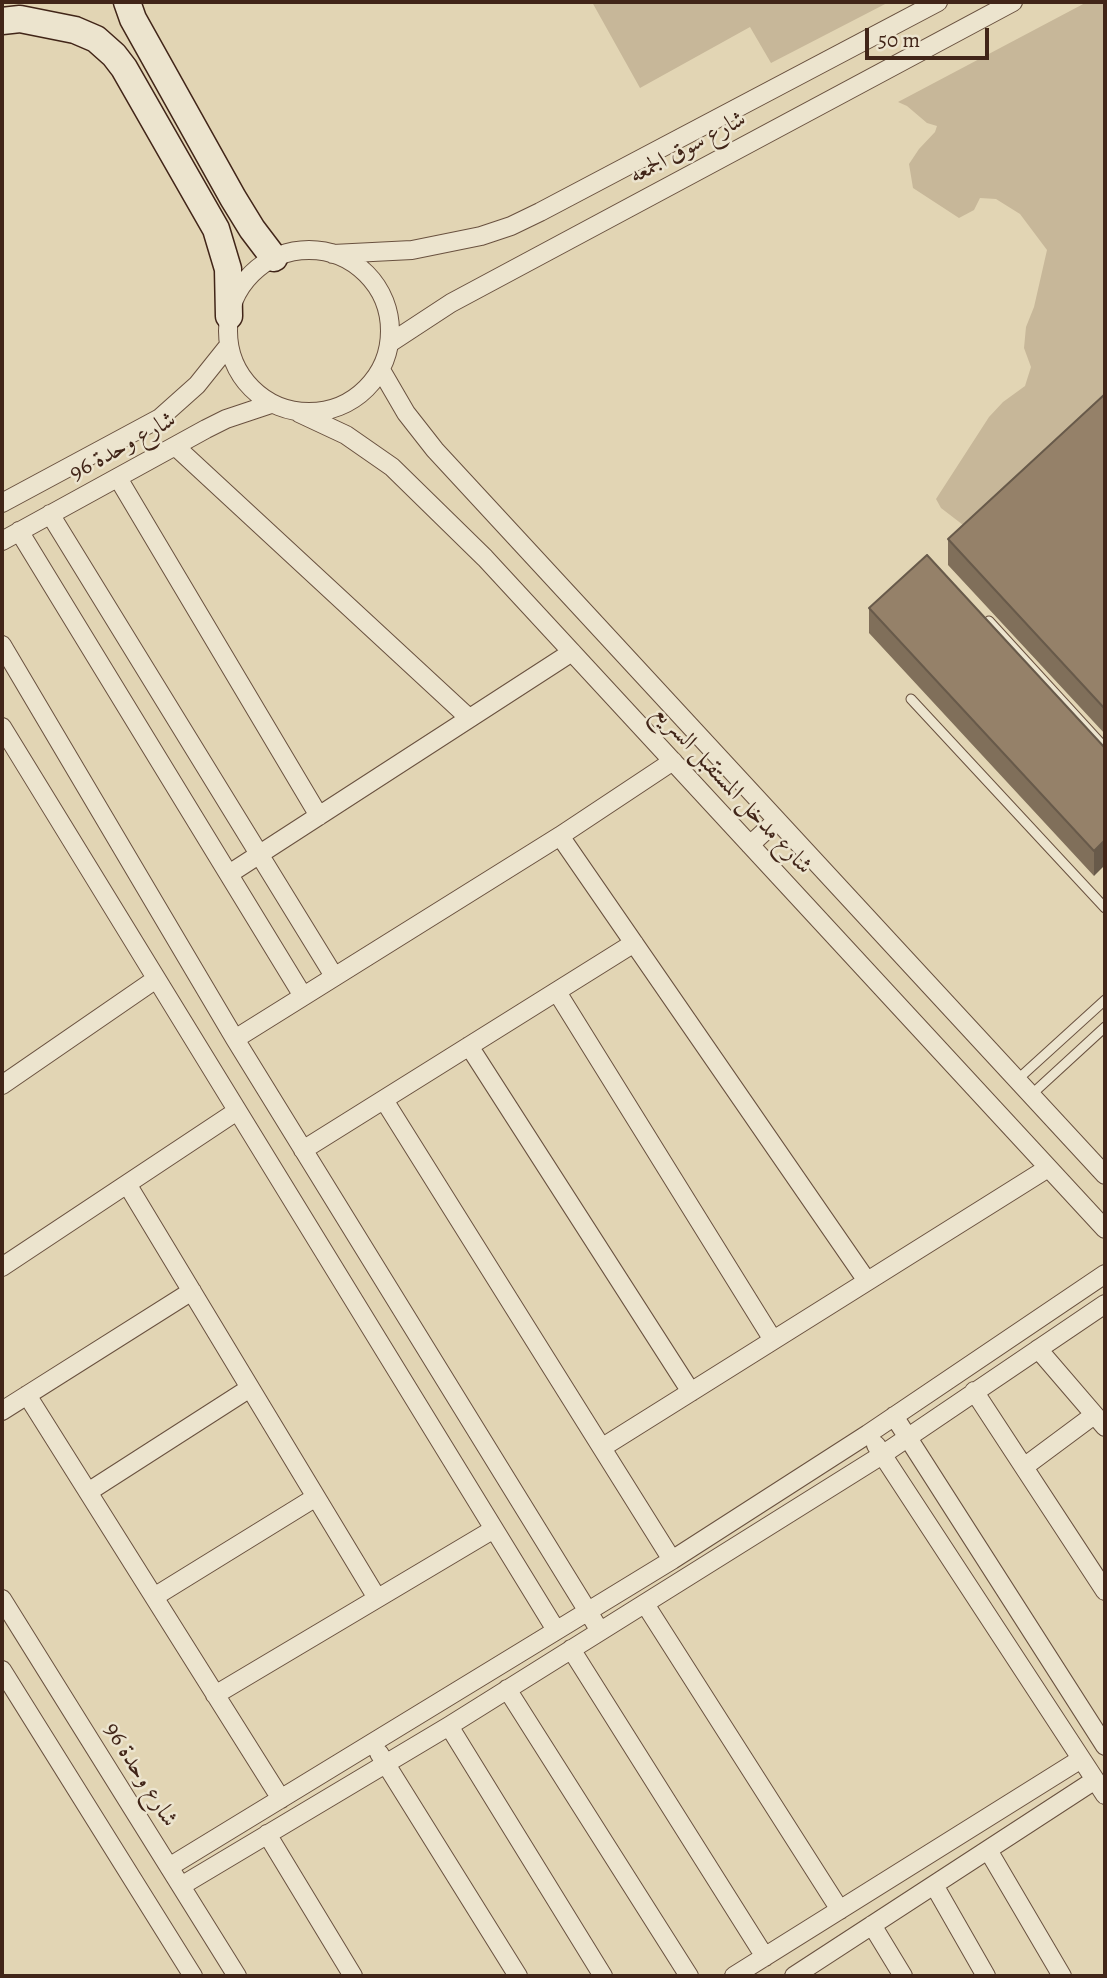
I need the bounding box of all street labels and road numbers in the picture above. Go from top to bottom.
street label: شارع سوق الجمعه [625,105,751,191]
street label: شارع وحدة 96 [65,406,181,488]
street label: شارع مدخل المستقبل السريع [646,699,818,881]
street label: شارع وحدة 96 [97,1718,183,1832]

